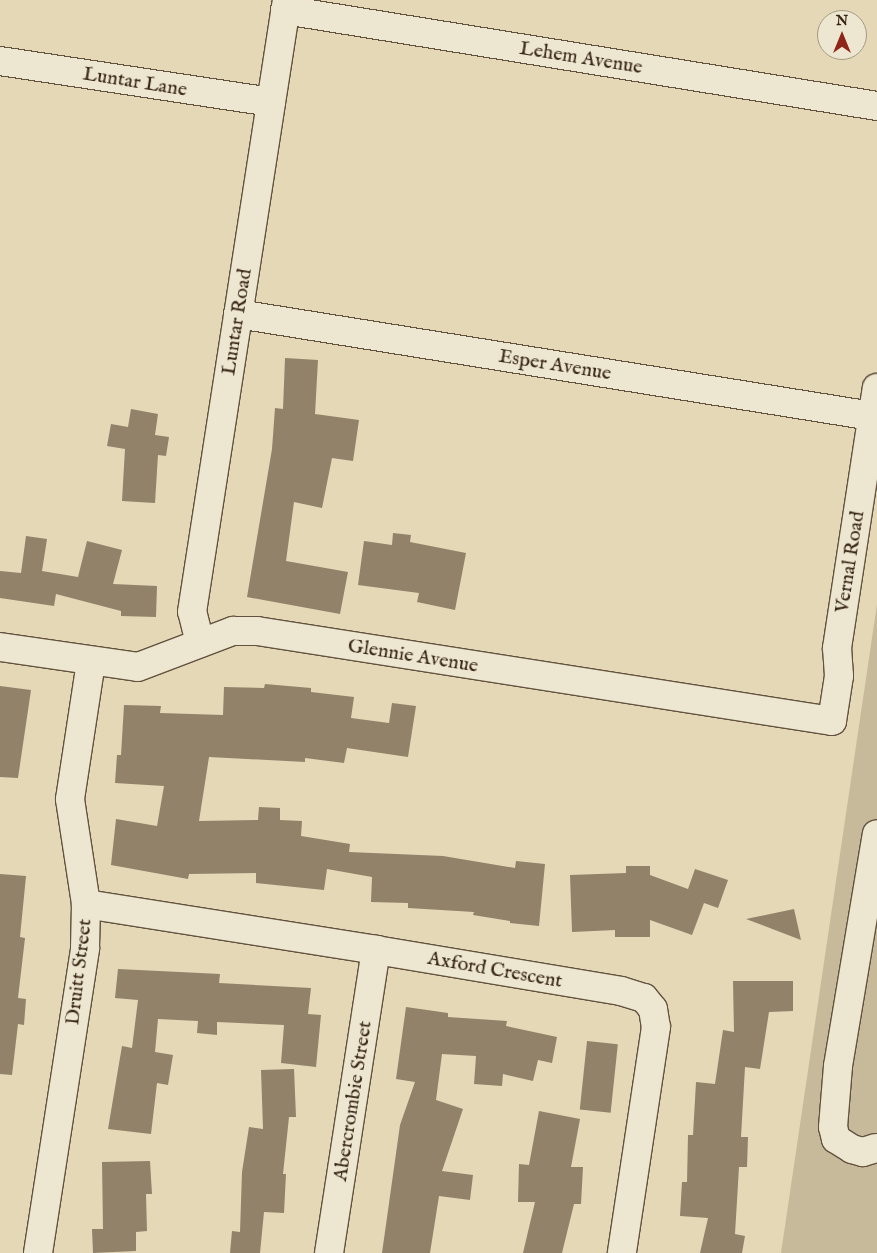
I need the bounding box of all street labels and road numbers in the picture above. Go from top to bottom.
street label: Lehem Avenue [518,36,644,80]
street label: Luntar Lane [81,62,189,102]
street label: Luntar Road [217,267,257,377]
street label: Esper Avenue [497,344,613,386]
street label: Vernal Road [830,509,870,615]
street label: Glennie Avenue [346,634,480,678]
street label: Druitt Street [61,918,97,1026]
street label: Axford Crescent [426,946,564,994]
street label: Abercrombie Street [328,1019,378,1183]

